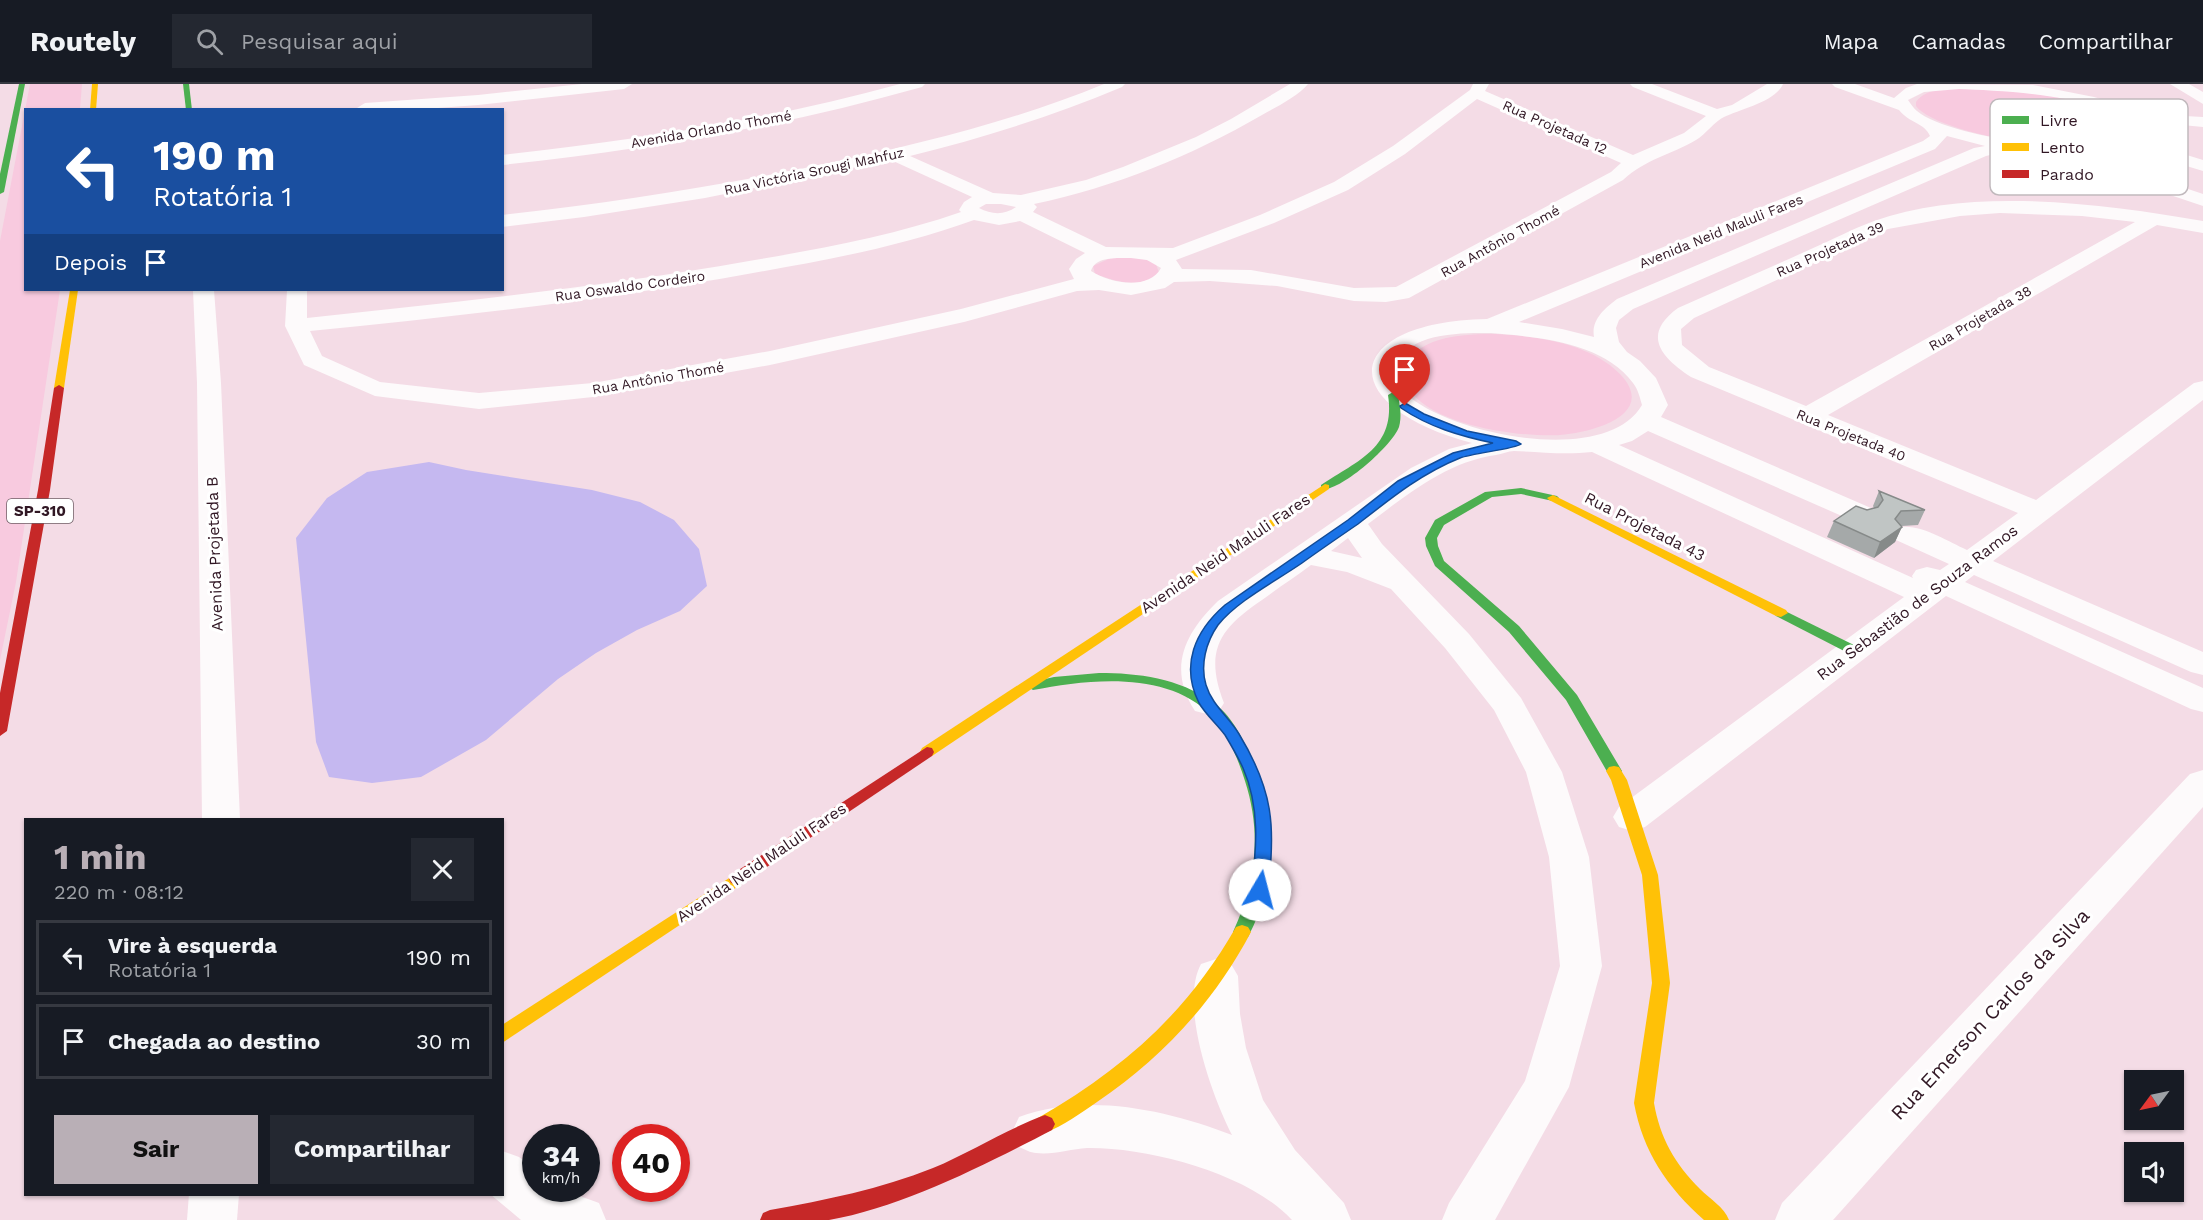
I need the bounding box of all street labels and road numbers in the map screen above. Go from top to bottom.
street label: Rua Projetada 12 [1500,97,1610,157]
street label: Avenida Orlando Thomé [629,107,793,151]
street label: Rua Victória Srougi Mahfuz [722,144,906,198]
street label: Avenida Neid Maluli Fares [1637,191,1805,271]
street label: Rua Antônio Thomé [1438,202,1562,280]
street label: Rua Projetada 39 [1774,218,1886,280]
street label: Rua Oswaldo Cordeiro [554,268,706,304]
street label: Rua Projetada 38 [1926,282,2034,354]
street label: Rua Antônio Thomé [591,359,725,397]
street label: Rua Projetada 40 [1794,406,1908,464]
street label: Avenida Projetada B [202,476,227,632]
street label: Rua Projetada 43 [1581,488,1708,565]
street label: Avenida Neid Maluli Fares [1137,489,1314,617]
road number: SP-310 [7,499,73,523]
street label: Rua Sebastião de Souza Ramos [1813,521,2022,684]
street label: Avenida Neid Maluli Fares [673,798,850,926]
street label: Rua Emerson Carlos da Silva [1886,903,2094,1125]

